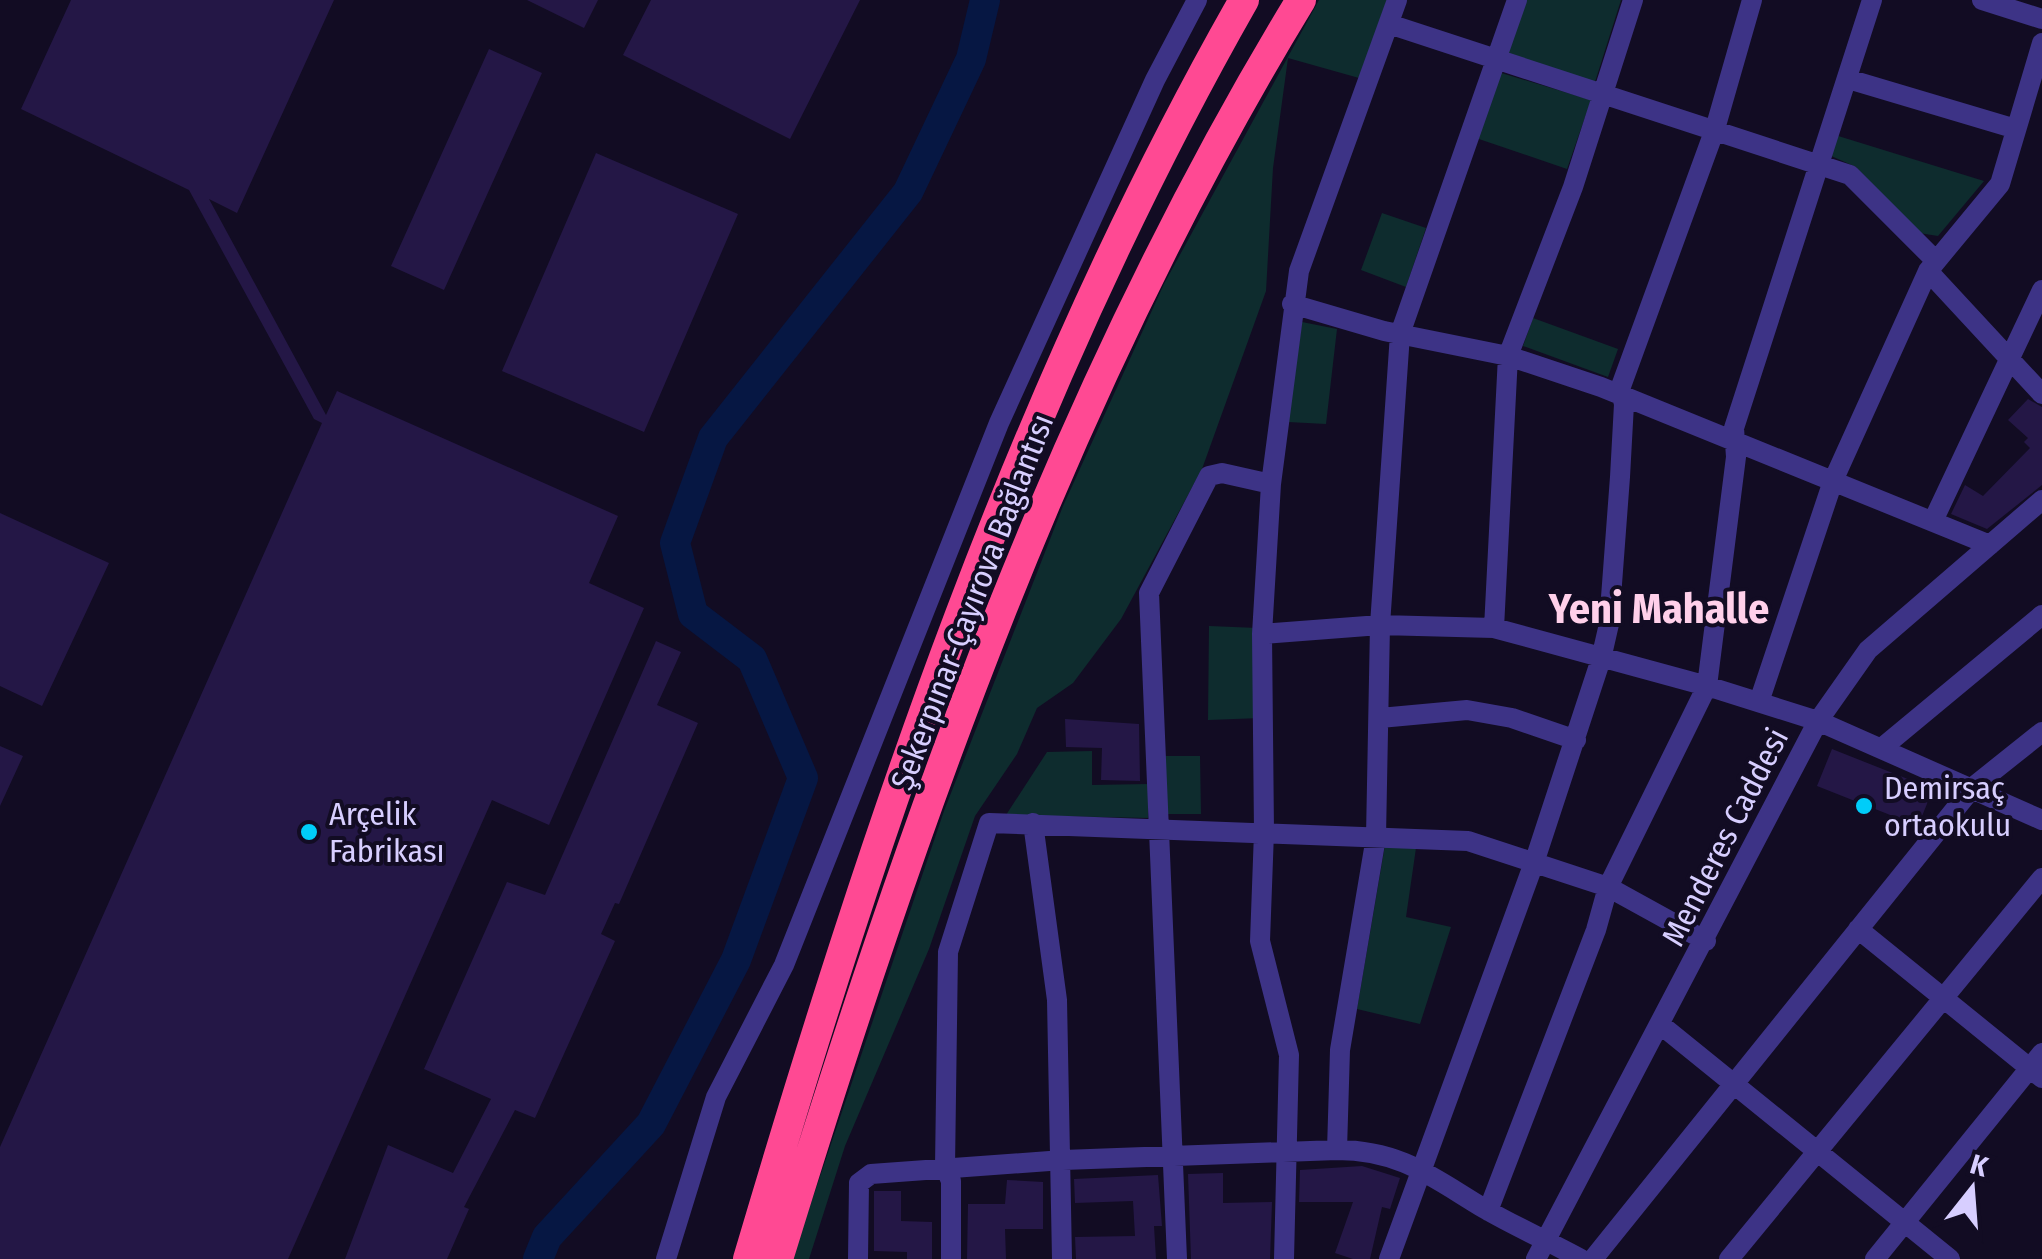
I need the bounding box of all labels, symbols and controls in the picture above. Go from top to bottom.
street label: Şekerpınar-Çayırova Bağlantısı [883,409,1061,795]
district label: Yeni Mahalle [1548,584,1769,634]
street label: Menderes Caddesi [1654,722,1796,952]
place label: Demirsaç ortaokulu [1884,769,2011,844]
place label: Arçelik Fabrikası [329,795,445,870]
marker: Demirsaç ortaokulu [1853,795,1875,817]
marker: Arçelik Fabrikası [298,821,320,843]
north arrow [1922,1139,2022,1239]
text: K [1967,1147,1992,1184]

